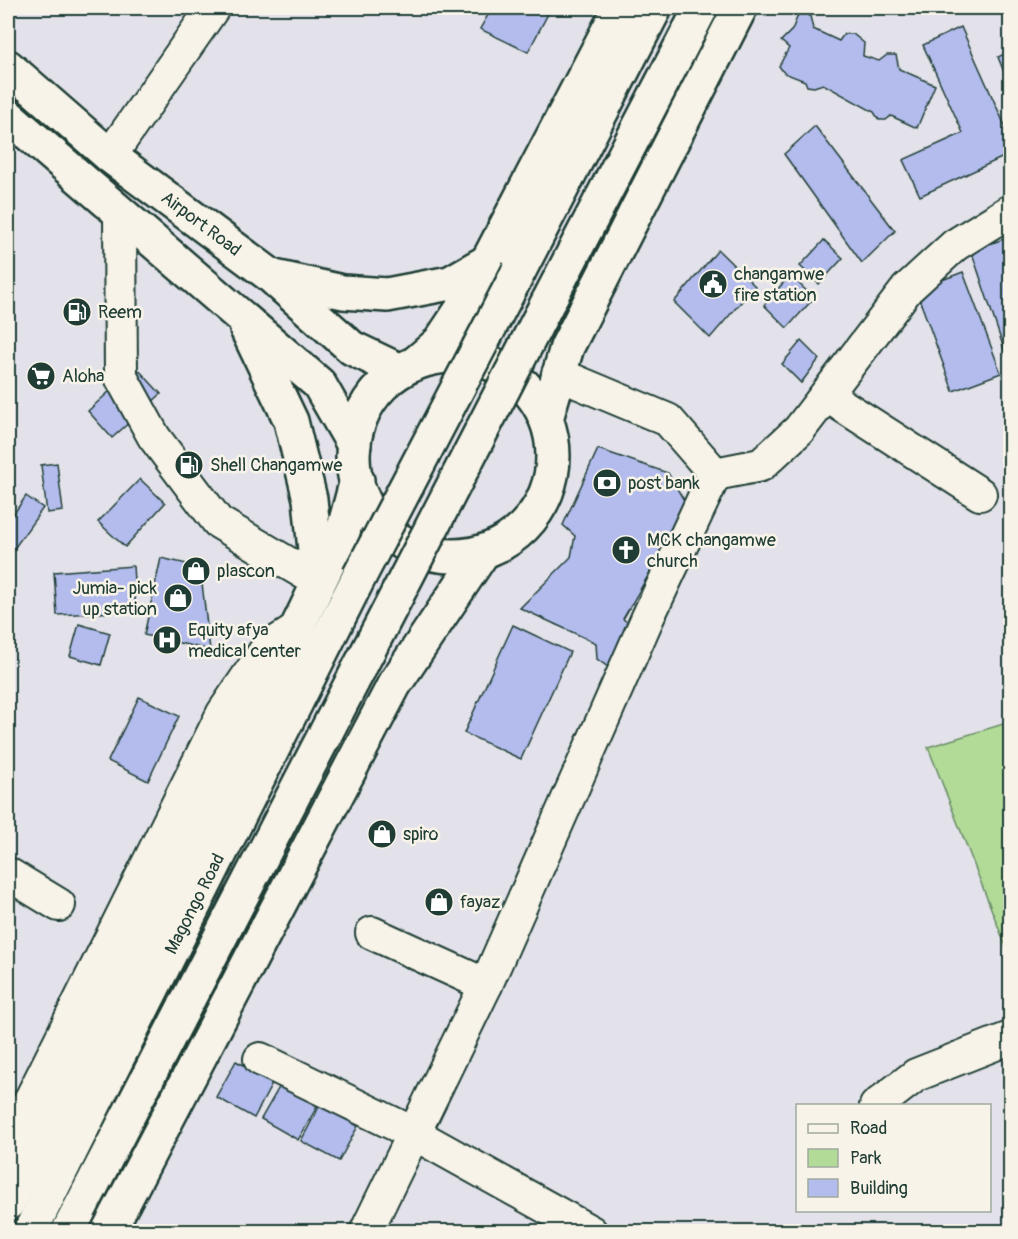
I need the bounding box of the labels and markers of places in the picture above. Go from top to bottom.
place label: changamwe fire station [734,263,824,307]
public building icon: changamwe fire station [697,268,729,300]
fuel station icon: Reem [61,296,93,328]
place label: Reem [98,301,142,324]
supermarket icon: Aloha [25,360,57,392]
place label: Aloha [62,365,104,388]
fuel station icon: Shell Changamwe [173,449,205,481]
place label: Shell Changamwe [210,454,342,477]
bank icon: post bank [591,467,623,499]
place label: post bank [628,472,700,495]
place label: MCK changamwe church [647,529,776,573]
church icon: MCK changamwe church [610,534,642,566]
shop icon: plascon [180,555,212,587]
place label: plascon [217,560,275,583]
place label: Jumia- pick up station [72,577,157,621]
shop icon: Jumia- pick up station [162,582,194,614]
place label: Equity afya medical center [188,619,301,663]
hospital icon: Equity afya medical center [151,624,183,656]
shop icon: spiro [366,818,398,850]
place label: spiro [403,823,439,846]
shop icon: fayaz [423,886,455,918]
place label: fayaz [460,891,500,914]

